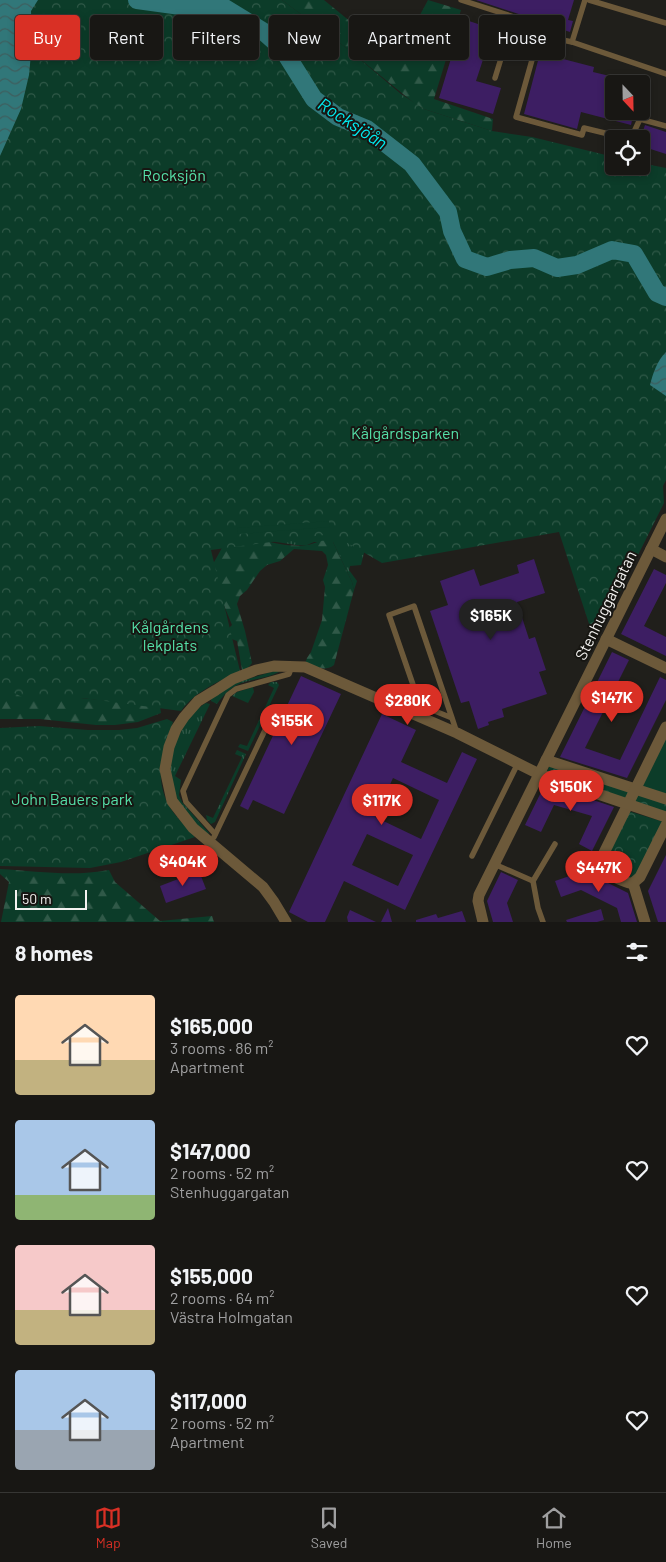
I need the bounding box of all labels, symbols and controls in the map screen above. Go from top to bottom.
chip: Buy [15,15,80,60]
chip: Rent [90,15,163,60]
chip: Filters [173,15,259,60]
chip: New [269,15,339,60]
chip: Apartment [349,15,469,60]
chip: House [479,15,565,60]
north arrow [605,75,650,120]
map controls [605,75,650,175]
water label: Rocksjöån [314,92,392,154]
button: locate [605,130,650,175]
park label: Rocksjön [142,165,206,184]
park label: Kålgårdsparken [351,423,459,442]
street label: Stenhuggargatan [570,547,640,663]
pin: $165K [456,598,526,641]
text: $165K [470,605,512,624]
park label: Kålgårdens lekplats [131,617,209,654]
pin: $147K [577,680,647,723]
pin: $280K [373,684,443,726]
text: $147K [591,687,633,706]
text: $280K [385,690,431,709]
pin: $155K [257,704,327,746]
text: $155K [271,710,313,729]
pin: $150K [536,770,606,812]
text: $150K [550,776,592,795]
pin: $117K [347,784,417,826]
park label: John Bauers park [11,789,133,808]
text: $117K [363,790,401,809]
pin: $404K [148,844,218,887]
pin: $447K [564,850,634,893]
text: $404K [159,851,207,870]
text: $447K [576,857,622,876]
scale bar [15,887,88,910]
text: 50 m [22,890,51,907]
icon: filters [623,938,651,966]
text: 8 homes [15,940,93,965]
text: $165,000 [170,1013,253,1038]
icon: home [55,1015,115,1075]
icon: heart [623,1031,651,1059]
text: 3 rooms · 86 m² [170,1038,274,1057]
text: Apartment [170,1057,245,1076]
text: $147,000 [170,1138,251,1163]
icon: home [55,1140,115,1200]
icon: heart [623,1156,651,1184]
text: 2 rooms · 52 m² [170,1163,274,1182]
text: Stenhuggargatan [170,1182,290,1201]
text: $155,000 [170,1263,253,1288]
icon: home [55,1265,115,1325]
icon: heart [623,1281,651,1309]
text: 2 rooms · 64 m² [170,1288,274,1307]
text: Västra Holmgatan [170,1307,293,1326]
text: $117,000 [170,1388,247,1413]
icon: home [55,1390,115,1450]
icon: heart [623,1406,651,1434]
text: 2 rooms · 52 m² [170,1413,274,1432]
text: Apartment [170,1432,245,1451]
tab: Map [94,1504,122,1551]
tab: Saved [311,1504,348,1551]
tab: Home [536,1504,572,1551]

